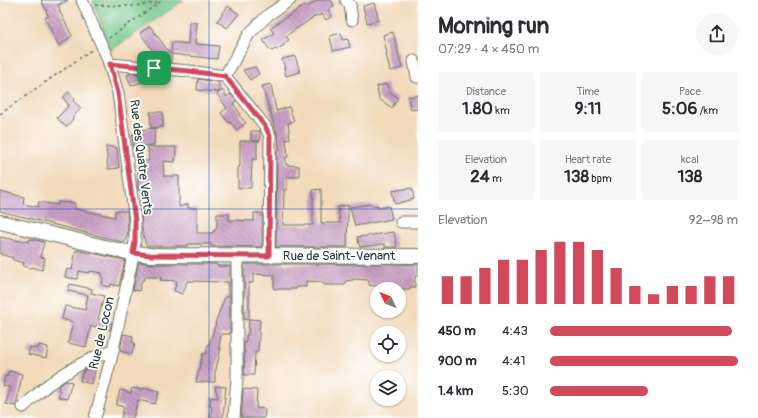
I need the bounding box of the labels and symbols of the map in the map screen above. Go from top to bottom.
pin [137,51,171,85]
street label: Rue des Quatre Vents [126,98,156,216]
street label: Rue de Saint-Venant [283,248,396,264]
north arrow [370,282,406,318]
street label: Rue de Locon [86,295,118,371]

